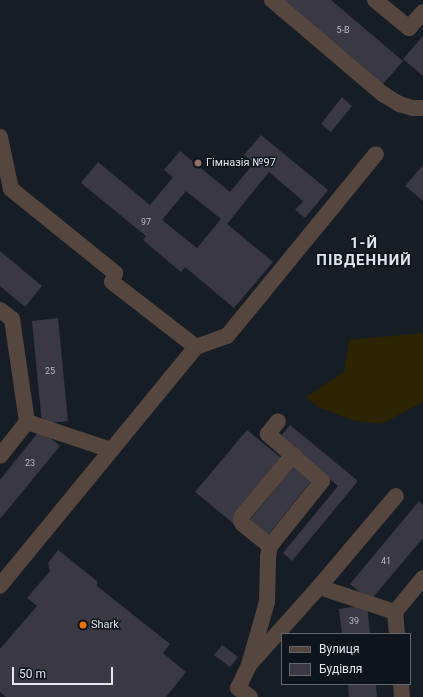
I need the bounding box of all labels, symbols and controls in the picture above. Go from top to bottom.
house number: 5-В [336,25,350,35]
place label: Гімназія №97 [206,156,276,170]
marker: Гімназія №97 [193,158,203,168]
house number: 97 [141,217,151,227]
district label: 1-Й ПІВДЕННИЙ [316,234,412,269]
house number: 25 [45,366,55,376]
house number: 23 [25,458,35,468]
house number: 41 [381,556,391,566]
house number: 39 [349,616,359,626]
place label: Shark [91,618,119,632]
marker: Shark [78,620,88,630]
legend [281,633,411,685]
text: Вулиця [319,642,360,656]
scale bar [14,659,115,685]
text: Будівля [319,662,362,676]
text: 50 m [19,667,46,681]

